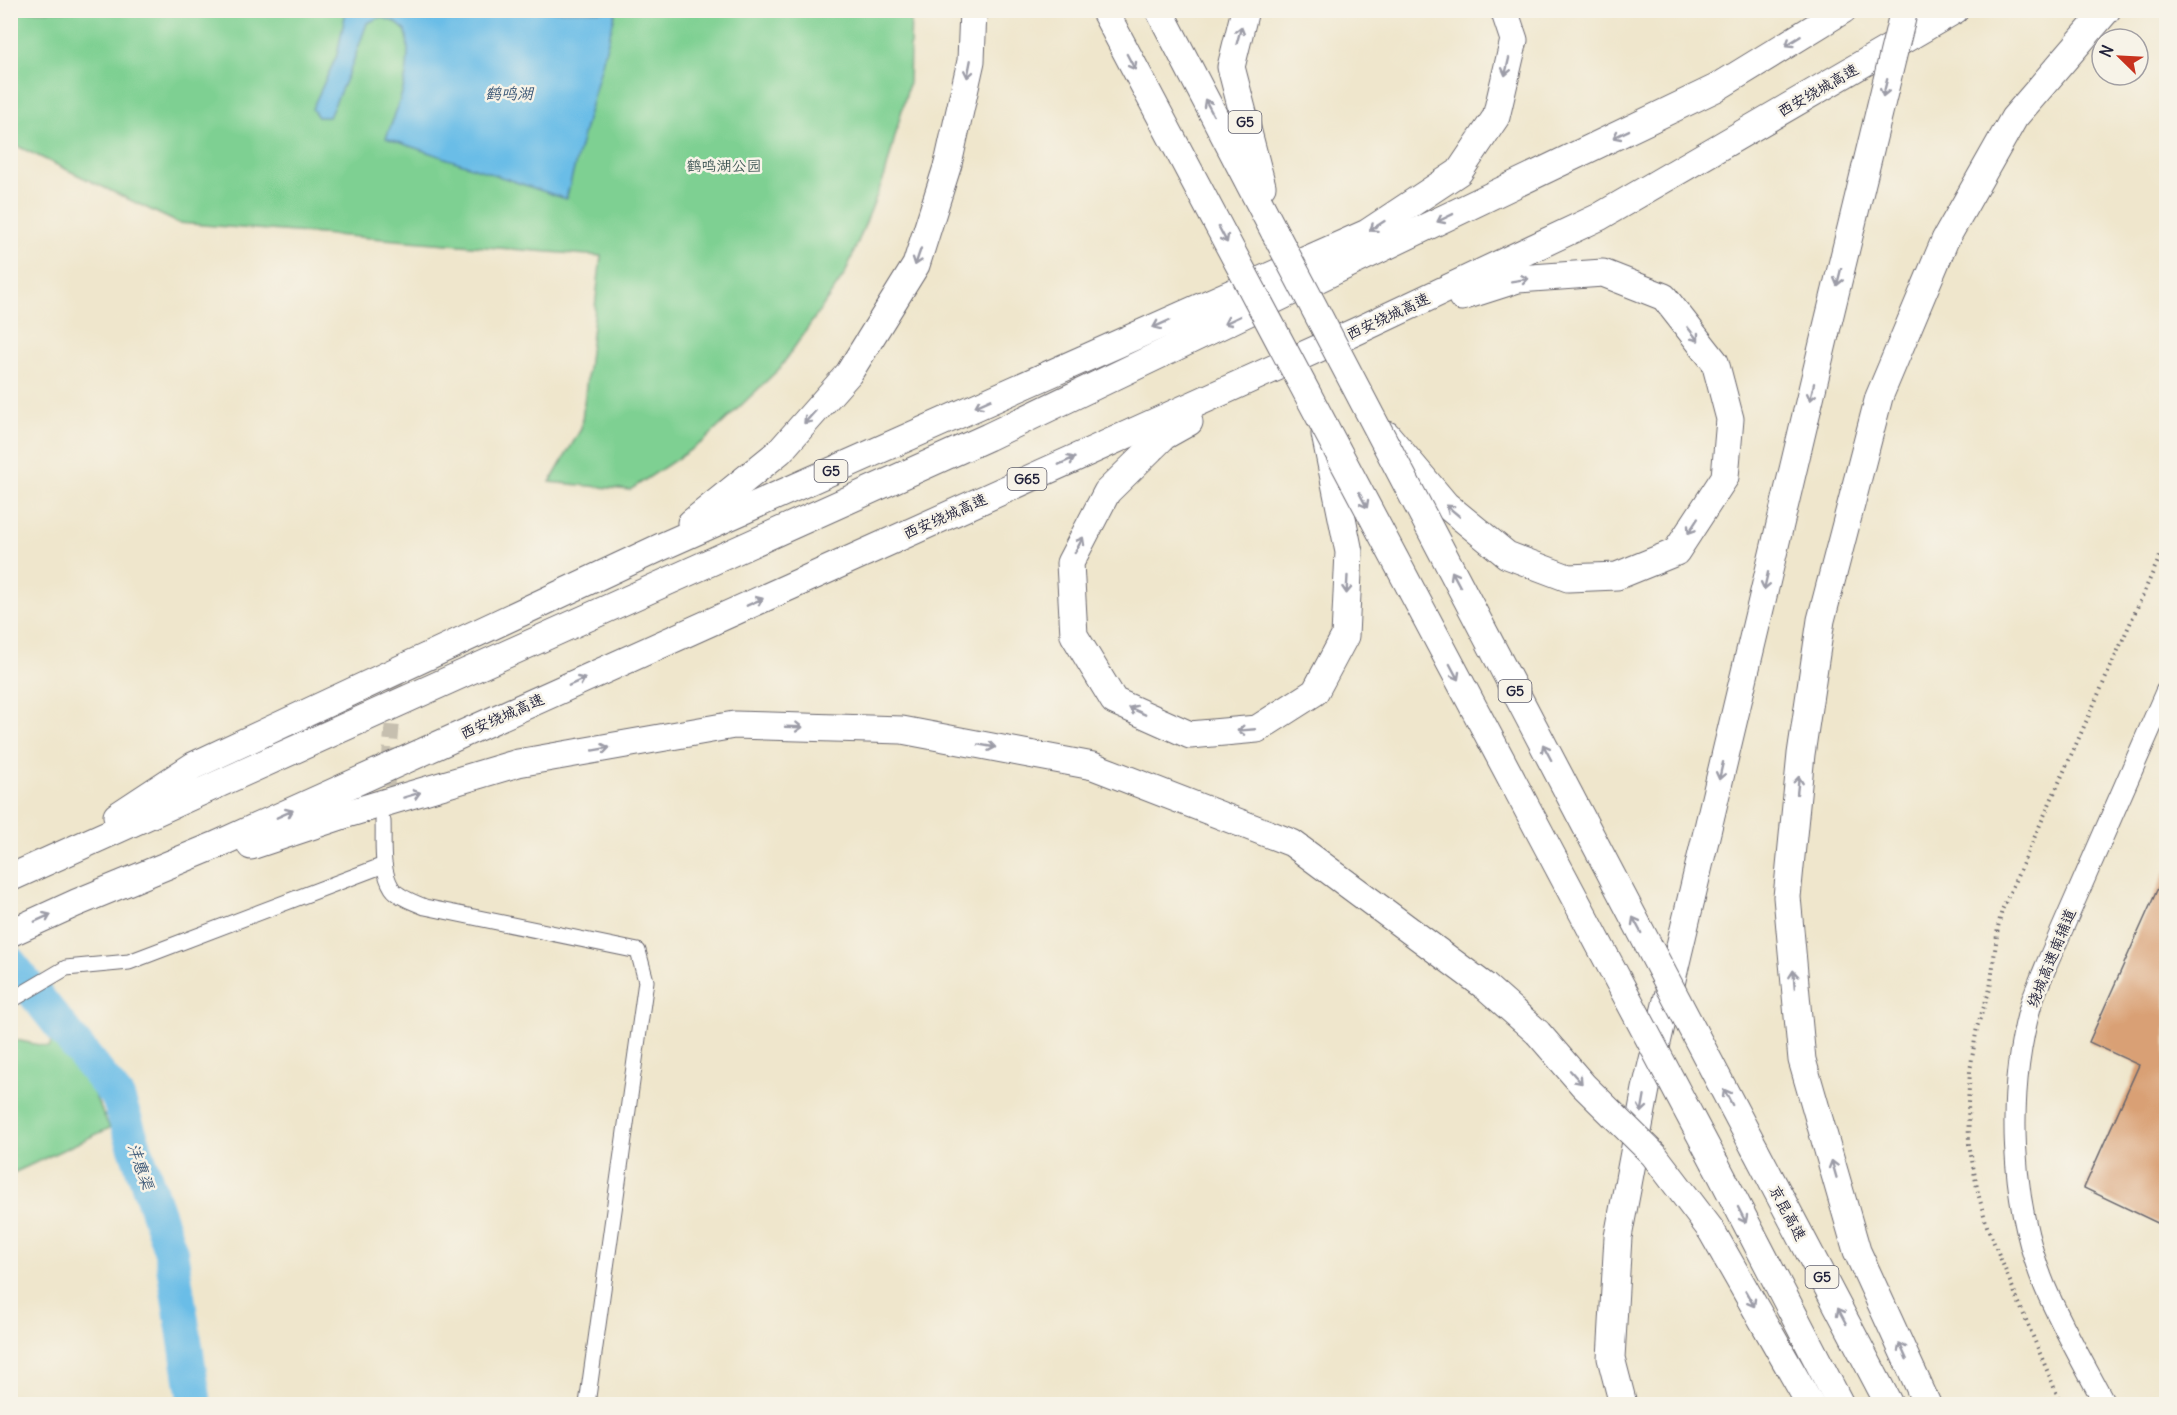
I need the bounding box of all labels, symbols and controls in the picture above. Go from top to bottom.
one-way arrow [1234,26,1245,45]
north arrow [2090,27,2150,87]
one-way arrow [1785,36,1802,48]
text: N [2095,42,2118,60]
one-way arrow [1125,53,1137,70]
one-way arrow [1501,57,1513,76]
one-way arrow [963,58,974,78]
street label: 西安绕城高速 [1774,59,1862,121]
one-way arrow [1879,78,1891,97]
water label: 鹤鸣湖 [485,83,535,103]
one-way arrow [1203,99,1214,117]
road number: G5 [1228,111,1262,133]
one-way arrow [1613,128,1631,140]
park label: 鹤鸣湖公园 [686,156,762,175]
one-way arrow [1437,212,1455,224]
one-way arrow [1369,220,1386,232]
one-way arrow [1218,225,1229,243]
one-way arrow [912,247,923,266]
one-way arrow [1833,267,1845,286]
one-way arrow [1510,274,1529,285]
street label: 西安绕城高速 [1343,288,1433,344]
one-way arrow [1223,315,1241,327]
one-way arrow [1153,319,1171,330]
one-way arrow [1686,326,1699,342]
one-way arrow [1805,382,1817,401]
one-way arrow [975,398,993,409]
one-way arrow [803,410,817,425]
one-way arrow [1057,455,1075,467]
road number: G5 [814,460,848,482]
road number: G65 [1008,468,1046,490]
street label: 西安绕城高速 [900,489,990,543]
one-way arrow [1358,490,1369,508]
one-way arrow [1446,504,1461,518]
one-way arrow [1687,517,1699,533]
one-way arrow [1073,537,1085,554]
one-way arrow [1450,571,1462,588]
one-way arrow [1760,572,1772,591]
one-way arrow [1342,574,1353,594]
one-way arrow [745,596,764,607]
one-way arrow [1448,663,1460,680]
one-way arrow [568,676,586,687]
road number: G5 [1498,680,1532,702]
street label: 西安绕城高速 [457,689,547,743]
one-way arrow [1128,705,1146,717]
one-way arrow [783,721,803,732]
one-way arrow [1236,725,1256,736]
one-way arrow [977,741,997,752]
one-way arrow [591,743,610,754]
one-way arrow [1541,744,1553,761]
one-way arrow [1714,761,1726,780]
one-way arrow [1793,776,1804,796]
one-way arrow [402,788,421,799]
one-way arrow [275,808,293,819]
street label: 绕城高速南辅道 [2023,906,2079,1010]
one-way arrow [34,911,52,923]
one-way arrow [1631,916,1642,934]
one-way arrow [1788,970,1799,990]
one-way arrow [1570,1069,1583,1085]
one-way arrow [1721,1089,1733,1107]
one-way arrow [1637,1094,1648,1113]
water label: 沣惠渠 [124,1140,159,1194]
one-way arrow [1827,1160,1839,1179]
street label: 京昆高速 [1766,1182,1810,1244]
one-way arrow [1736,1206,1748,1223]
road number: G5 [1806,1266,1838,1288]
one-way arrow [1745,1290,1756,1308]
one-way arrow [1836,1307,1847,1325]
one-way arrow [1896,1343,1908,1361]

